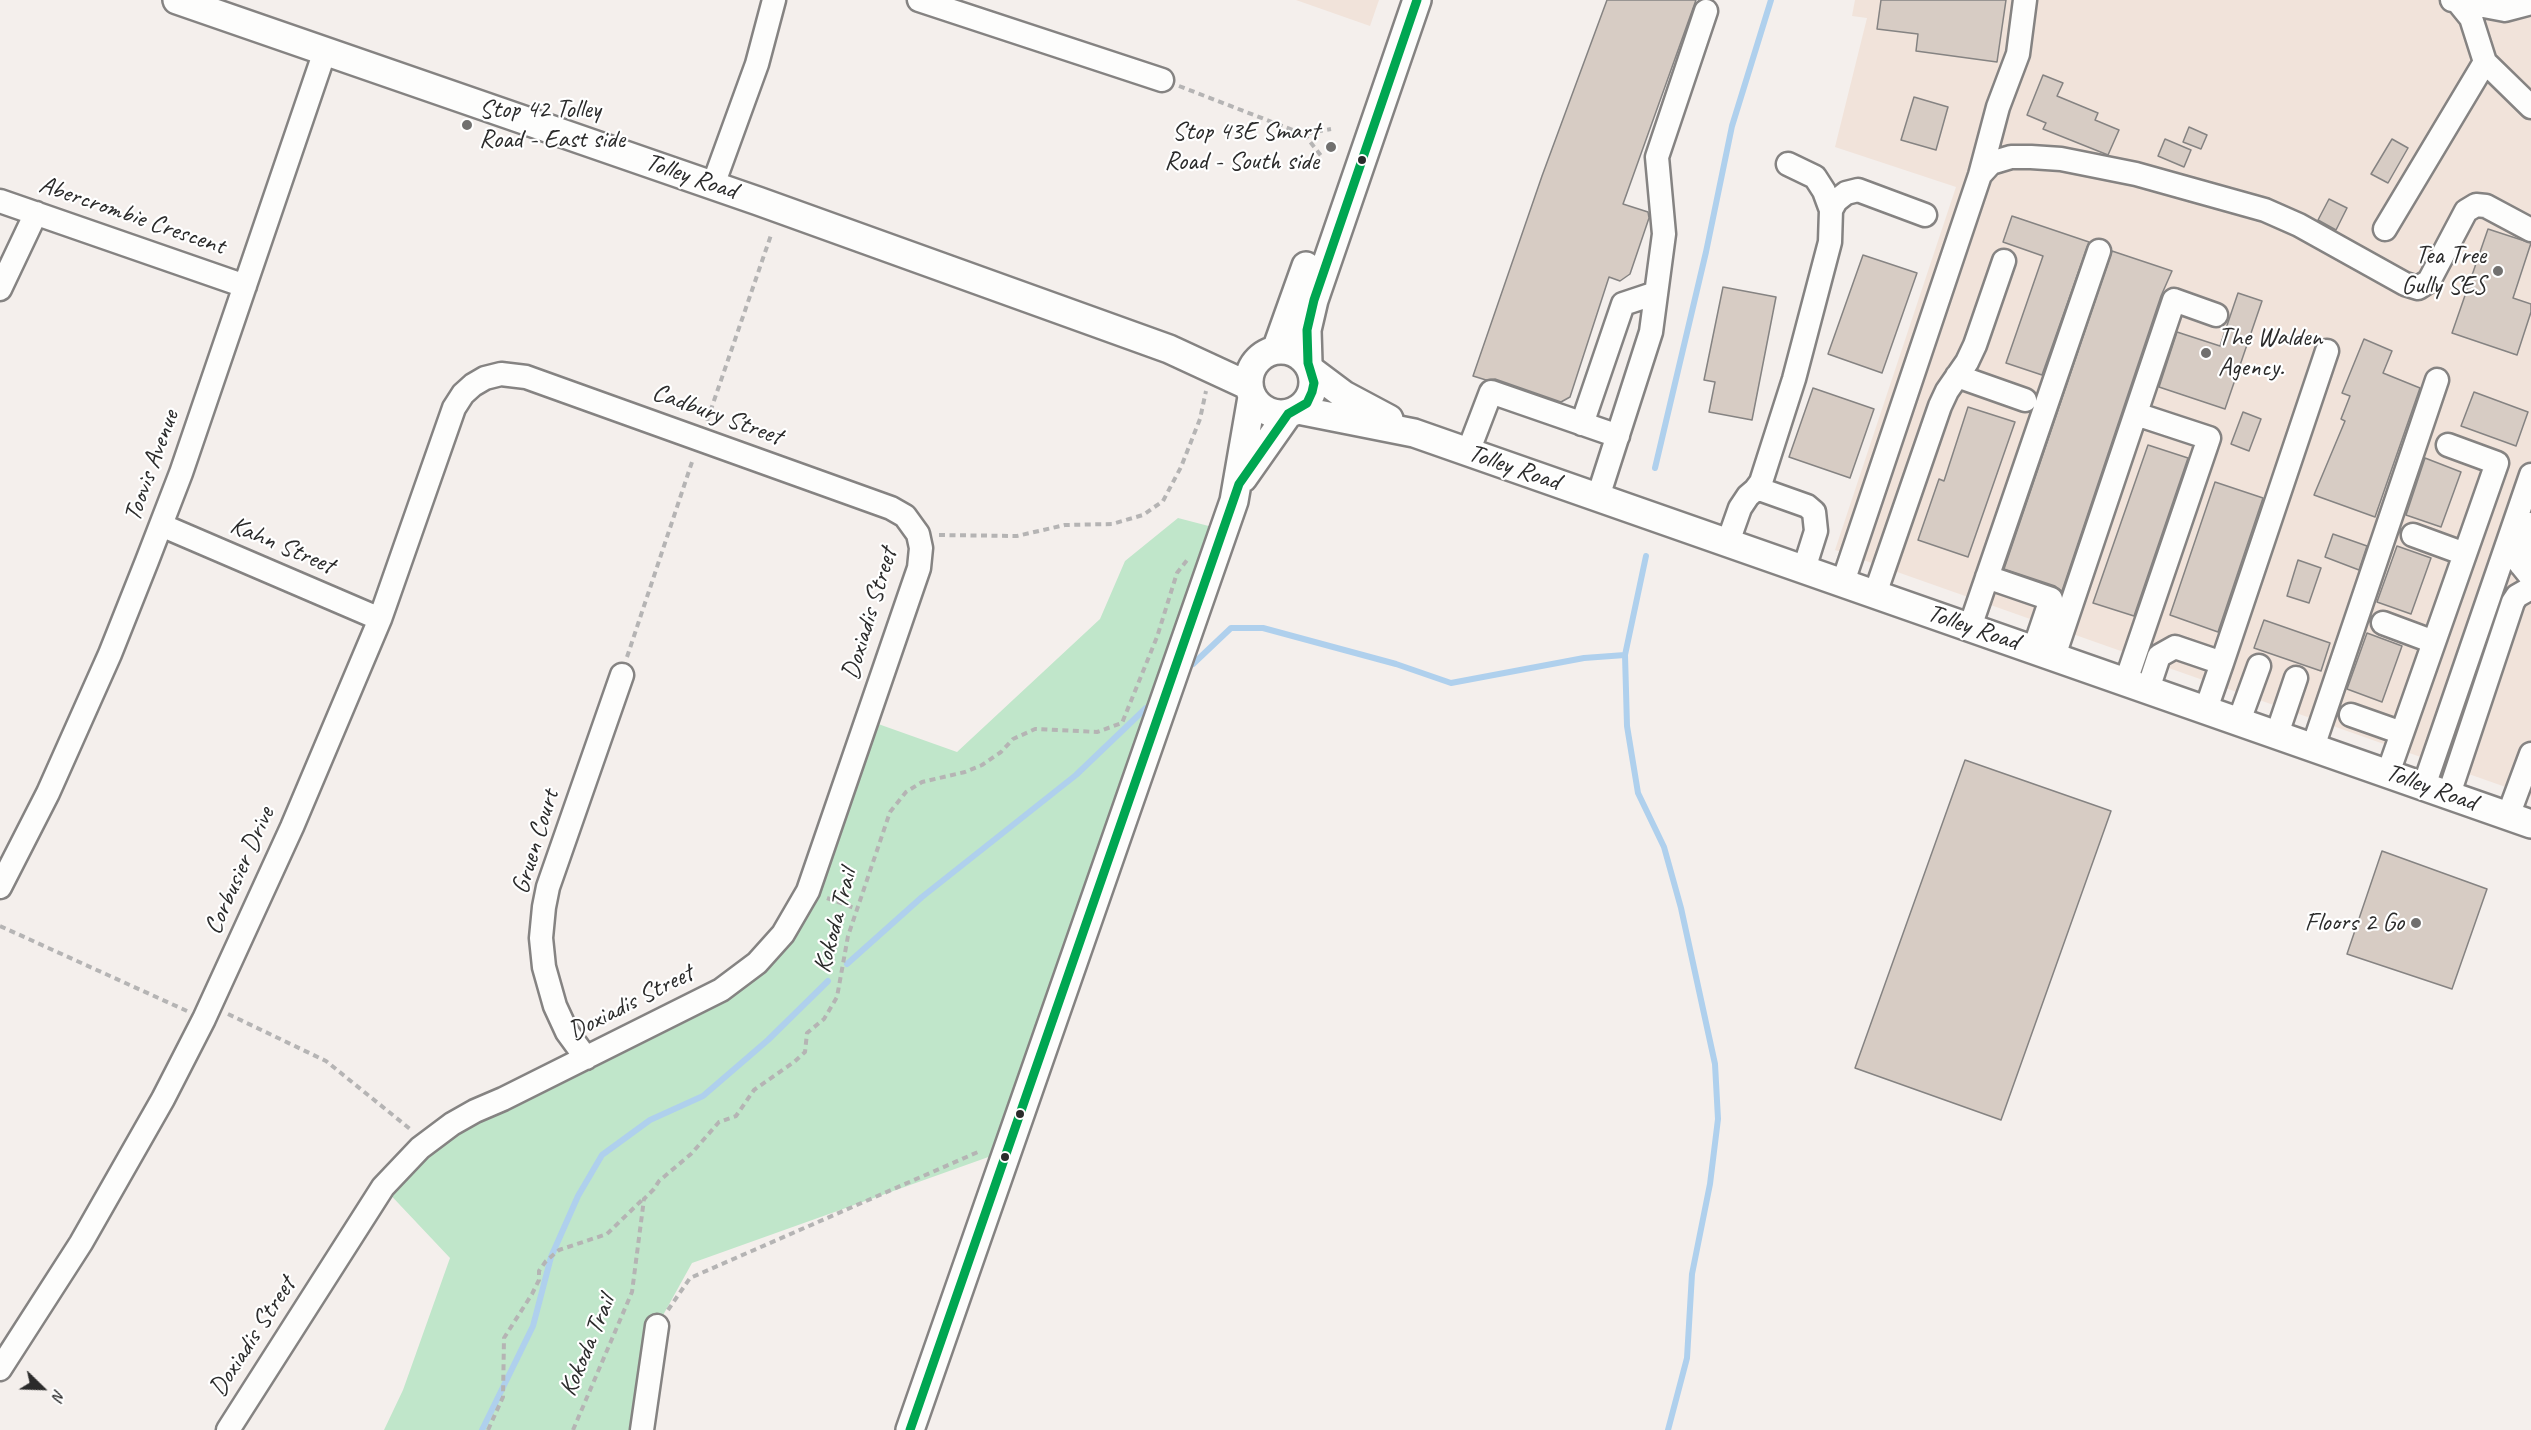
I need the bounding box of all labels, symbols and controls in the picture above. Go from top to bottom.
place label: Stop 42 Tolley Road - East side [479,94,625,156]
place label: Stop 43E Smart Road - South side [1164,116,1319,178]
marker: Stop 42 Tolley Road - East side [460,118,474,132]
marker: Stop 43E Smart Road - South side [1324,140,1338,154]
street label: Tolley Road [641,147,741,207]
unlabelled marker [1356,154,1368,166]
street label: Abercrombie Crescent [35,170,229,262]
place label: Tea Tree Gully SES [2401,240,2486,302]
marker: Tea Tree Gully SES [2491,264,2505,278]
place label: The Walden Agency. [2218,322,2322,384]
marker: The Walden Agency. [2199,346,2213,360]
street label: Cadbury Street [648,377,786,453]
street label: Toovis Avenue [117,406,187,526]
street label: Tolley Road [1464,438,1564,498]
street label: Kahn Street [225,510,339,582]
street label: Doxiadis Street [835,545,905,683]
street label: Tolley Road [1923,598,2023,658]
street label: Tolley Road [2381,757,2481,819]
street label: Gruen Court [505,786,567,898]
street label: Corbusier Drive [198,802,282,940]
street label: Kokoda Trail [807,866,865,976]
place label: Floors 2 Go [2305,907,2404,939]
marker: Floors 2 Go [2409,916,2423,930]
street label: Doxiadis Street [563,958,699,1048]
unlabelled marker [1014,1108,1026,1120]
unlabelled marker [999,1151,1011,1163]
street label: Doxiadis Street [203,1272,303,1402]
street label: Kokoda Trail [553,1291,623,1401]
north arrow [12,1358,72,1418]
text: N [47,1387,70,1403]

